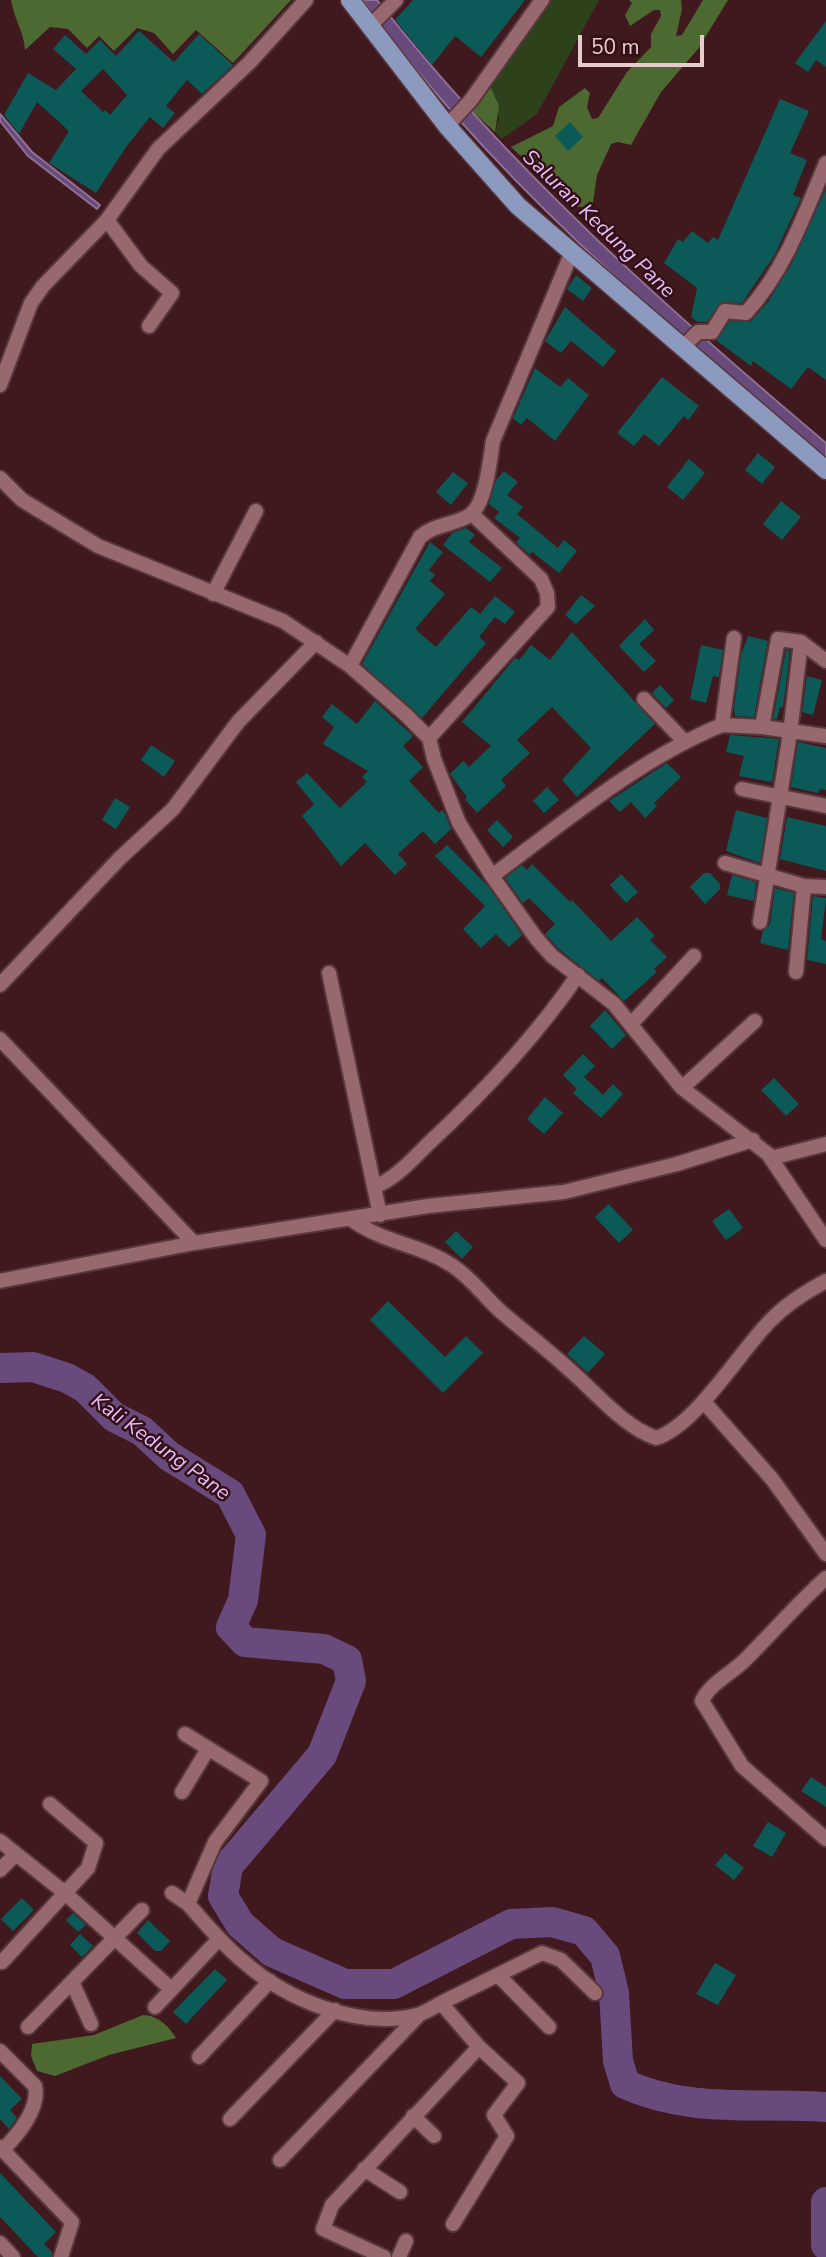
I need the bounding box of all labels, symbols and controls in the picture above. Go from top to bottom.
scale bar [581,21,707,65]
text: 50 m [591,33,640,61]
water label: Saluran Kedung Pane [516,146,680,304]
water label: Kali Kedung Pane [86,1389,234,1507]

